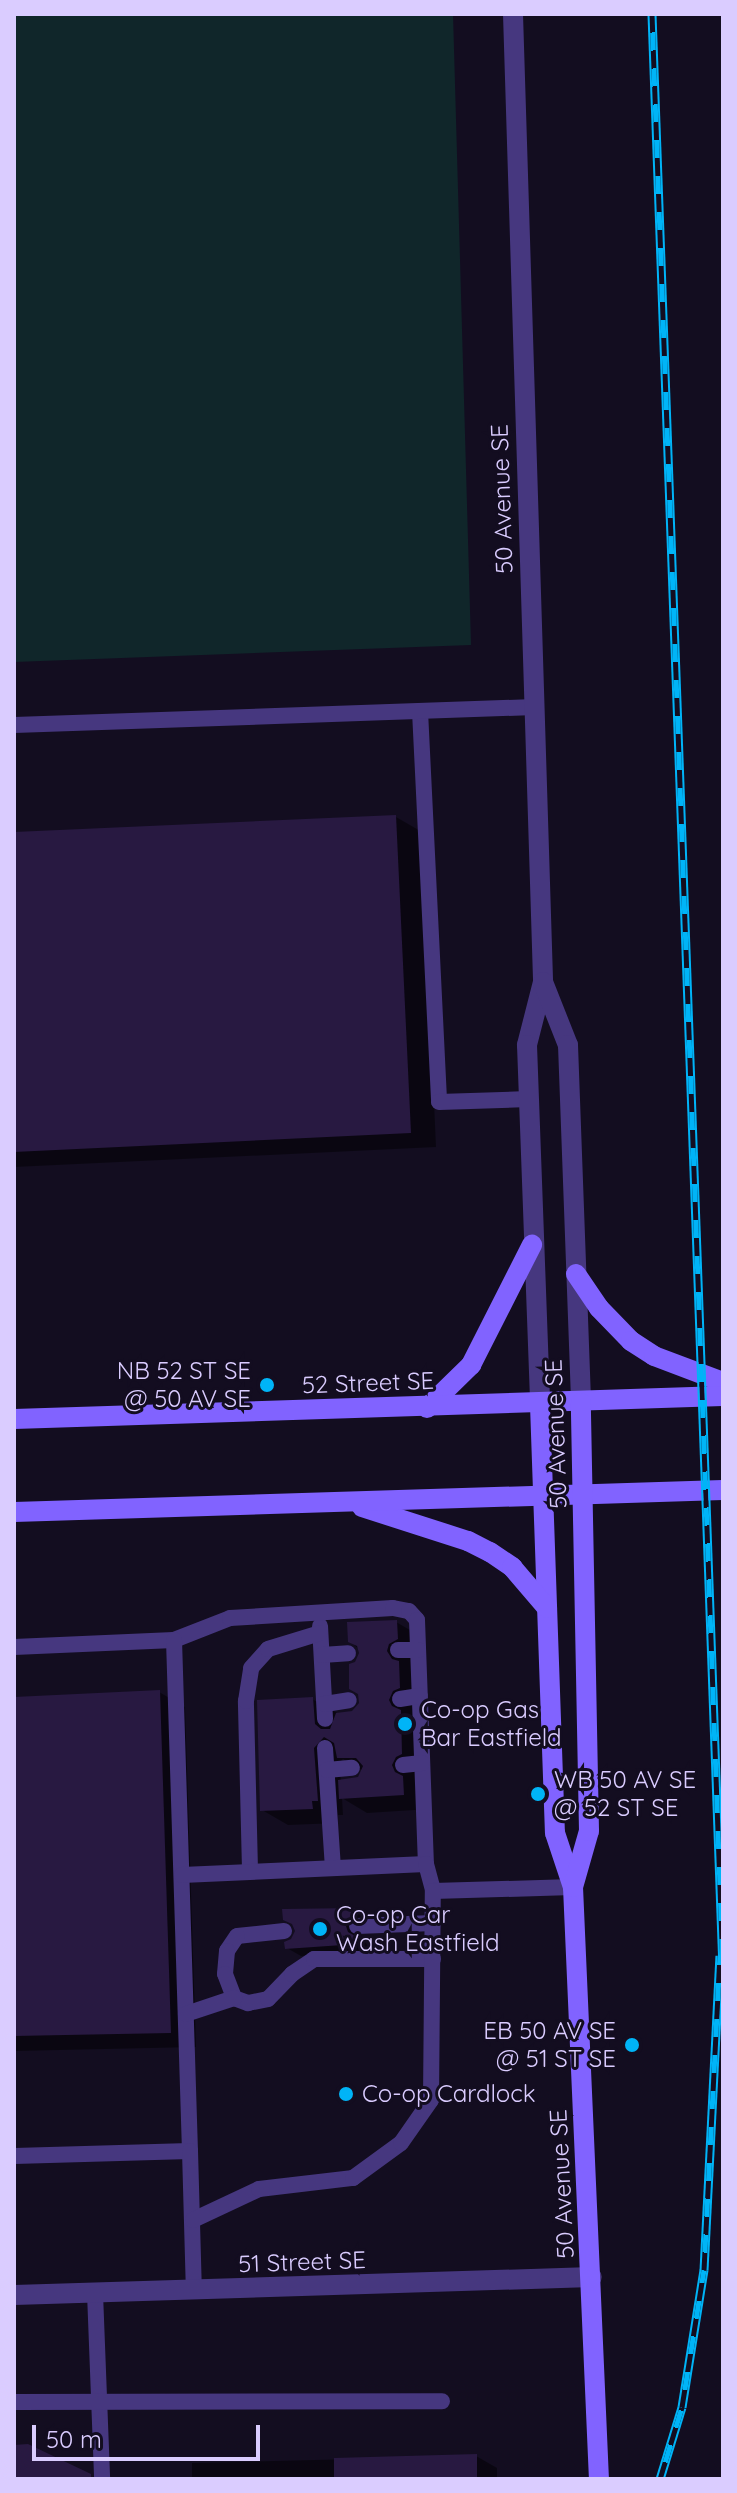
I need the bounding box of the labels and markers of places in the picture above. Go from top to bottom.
place label: NB 52 ST SE @ 50 AV SE [117,1357,251,1413]
marker: NB 52 ST SE @ 50 AV SE [258,1376,276,1394]
place label: Co-op Gas Bar Eastfield [421,1696,562,1752]
marker: Co-op Gas Bar Eastfield [396,1715,414,1733]
place label: WB 50 AV SE @ 52 ST SE [554,1766,696,1822]
marker: WB 50 AV SE @ 52 ST SE [529,1785,547,1803]
place label: Co-op Car Wash Eastfield [336,1901,500,1957]
marker: Co-op Car Wash Eastfield [311,1920,329,1938]
place label: EB 50 AV SE @ 51 ST SE [483,2017,616,2073]
marker: EB 50 AV SE @ 51 ST SE [623,2036,641,2054]
place label: Co-op Cardlock [362,2080,536,2108]
marker: Co-op Cardlock [337,2085,355,2103]

